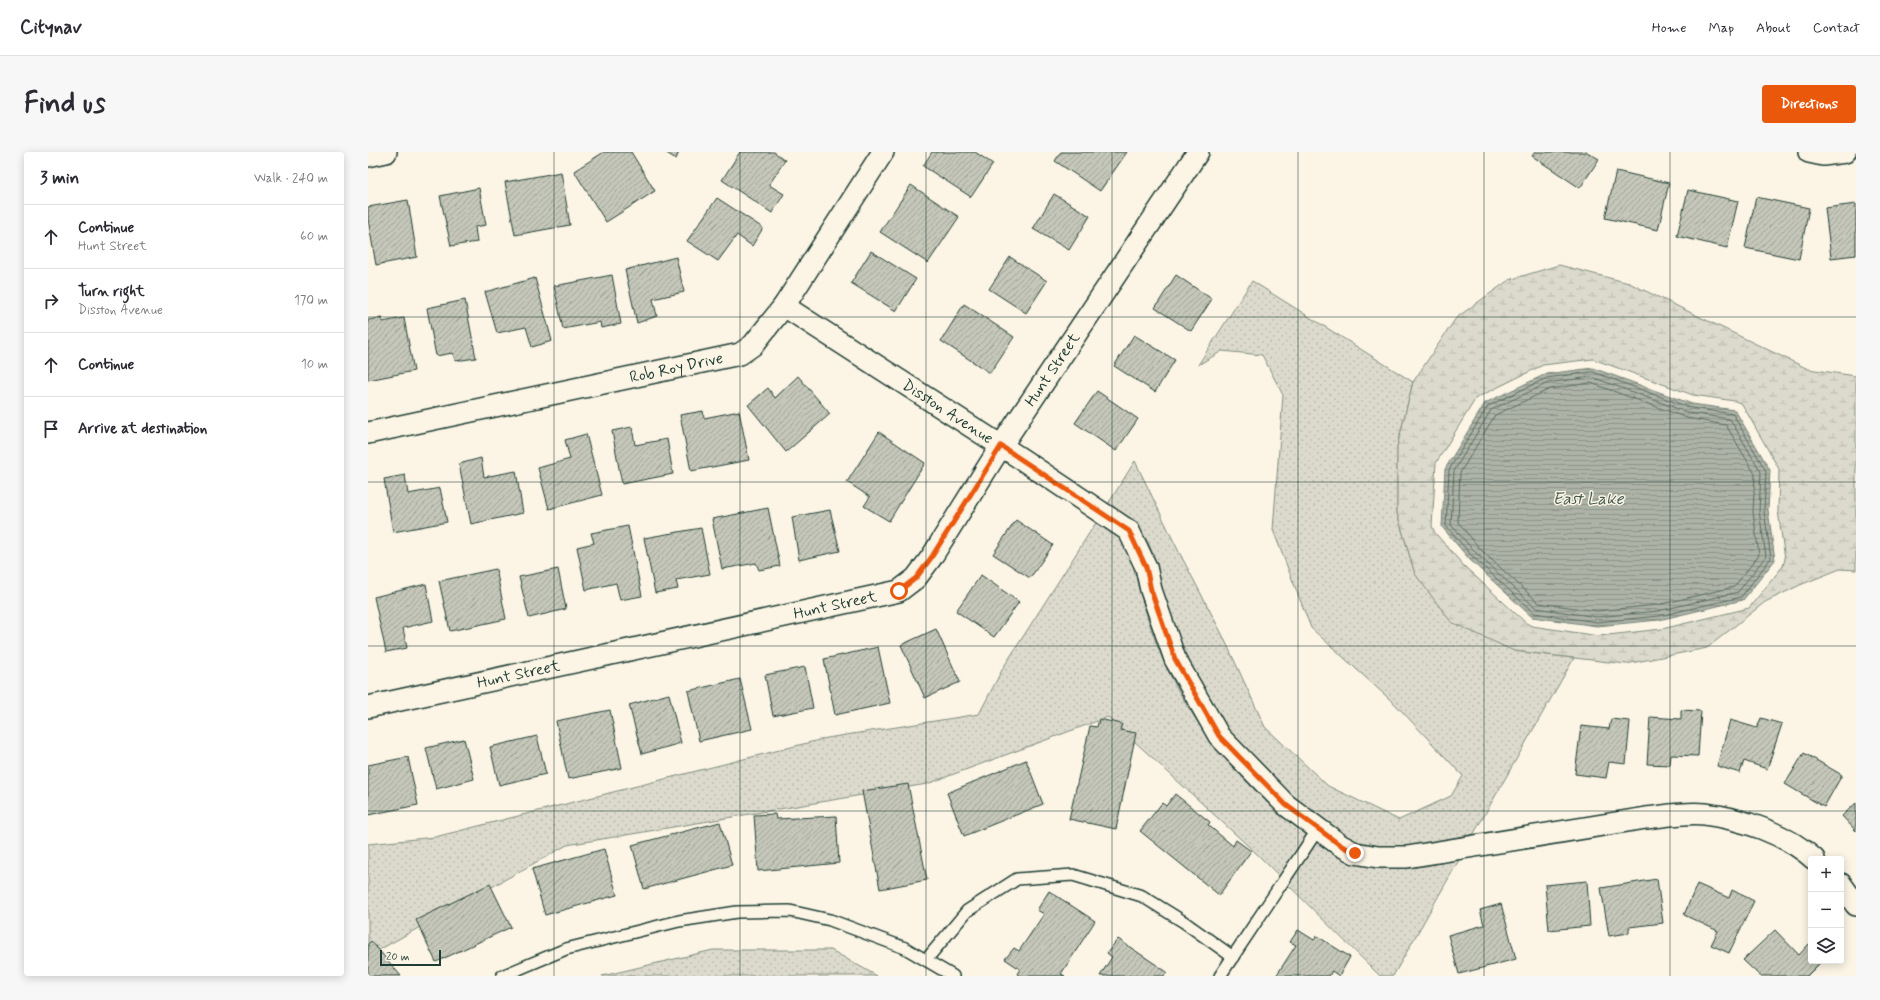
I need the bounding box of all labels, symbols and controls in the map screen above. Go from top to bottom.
text: Citynav [20,15,82,40]
text: Home [1652,19,1686,37]
text: Map [1708,19,1734,37]
text: About [1756,19,1791,37]
text: Contact [1813,19,1860,37]
button: Directions [1762,85,1856,123]
text: Find us [24,86,105,123]
text: 3 min [40,167,79,189]
text: Walk · 240 m [254,170,328,187]
text: Continue [78,218,134,238]
icon: ahead [40,226,62,248]
text: 60 m [300,228,328,245]
text: Hunt Street [78,238,147,255]
text: Turn right [78,282,145,302]
icon: right [40,290,62,312]
text: 170 m [294,292,328,309]
text: Disston Avenue [78,302,163,319]
street label: Hunt Street [1020,328,1085,411]
street label: Rob Roy Drive [627,347,725,388]
icon: ahead [40,354,62,376]
text: Continue [78,355,134,375]
text: 10 m [301,356,328,373]
street label: Disston Avenue [898,375,997,449]
icon: arrive [40,418,62,440]
text: Arrive at destination [78,419,207,439]
water label: East Lake [1552,488,1625,510]
route start [890,582,908,600]
street label: Hunt Street [791,586,879,624]
street label: Hunt Street [475,655,563,693]
route end [1346,844,1364,862]
map controls [1808,856,1844,964]
button: + [1808,856,1844,892]
button: − [1808,892,1844,928]
button: layers [1808,928,1844,964]
scale bar [380,948,441,967]
text: 20 m [386,950,409,964]

